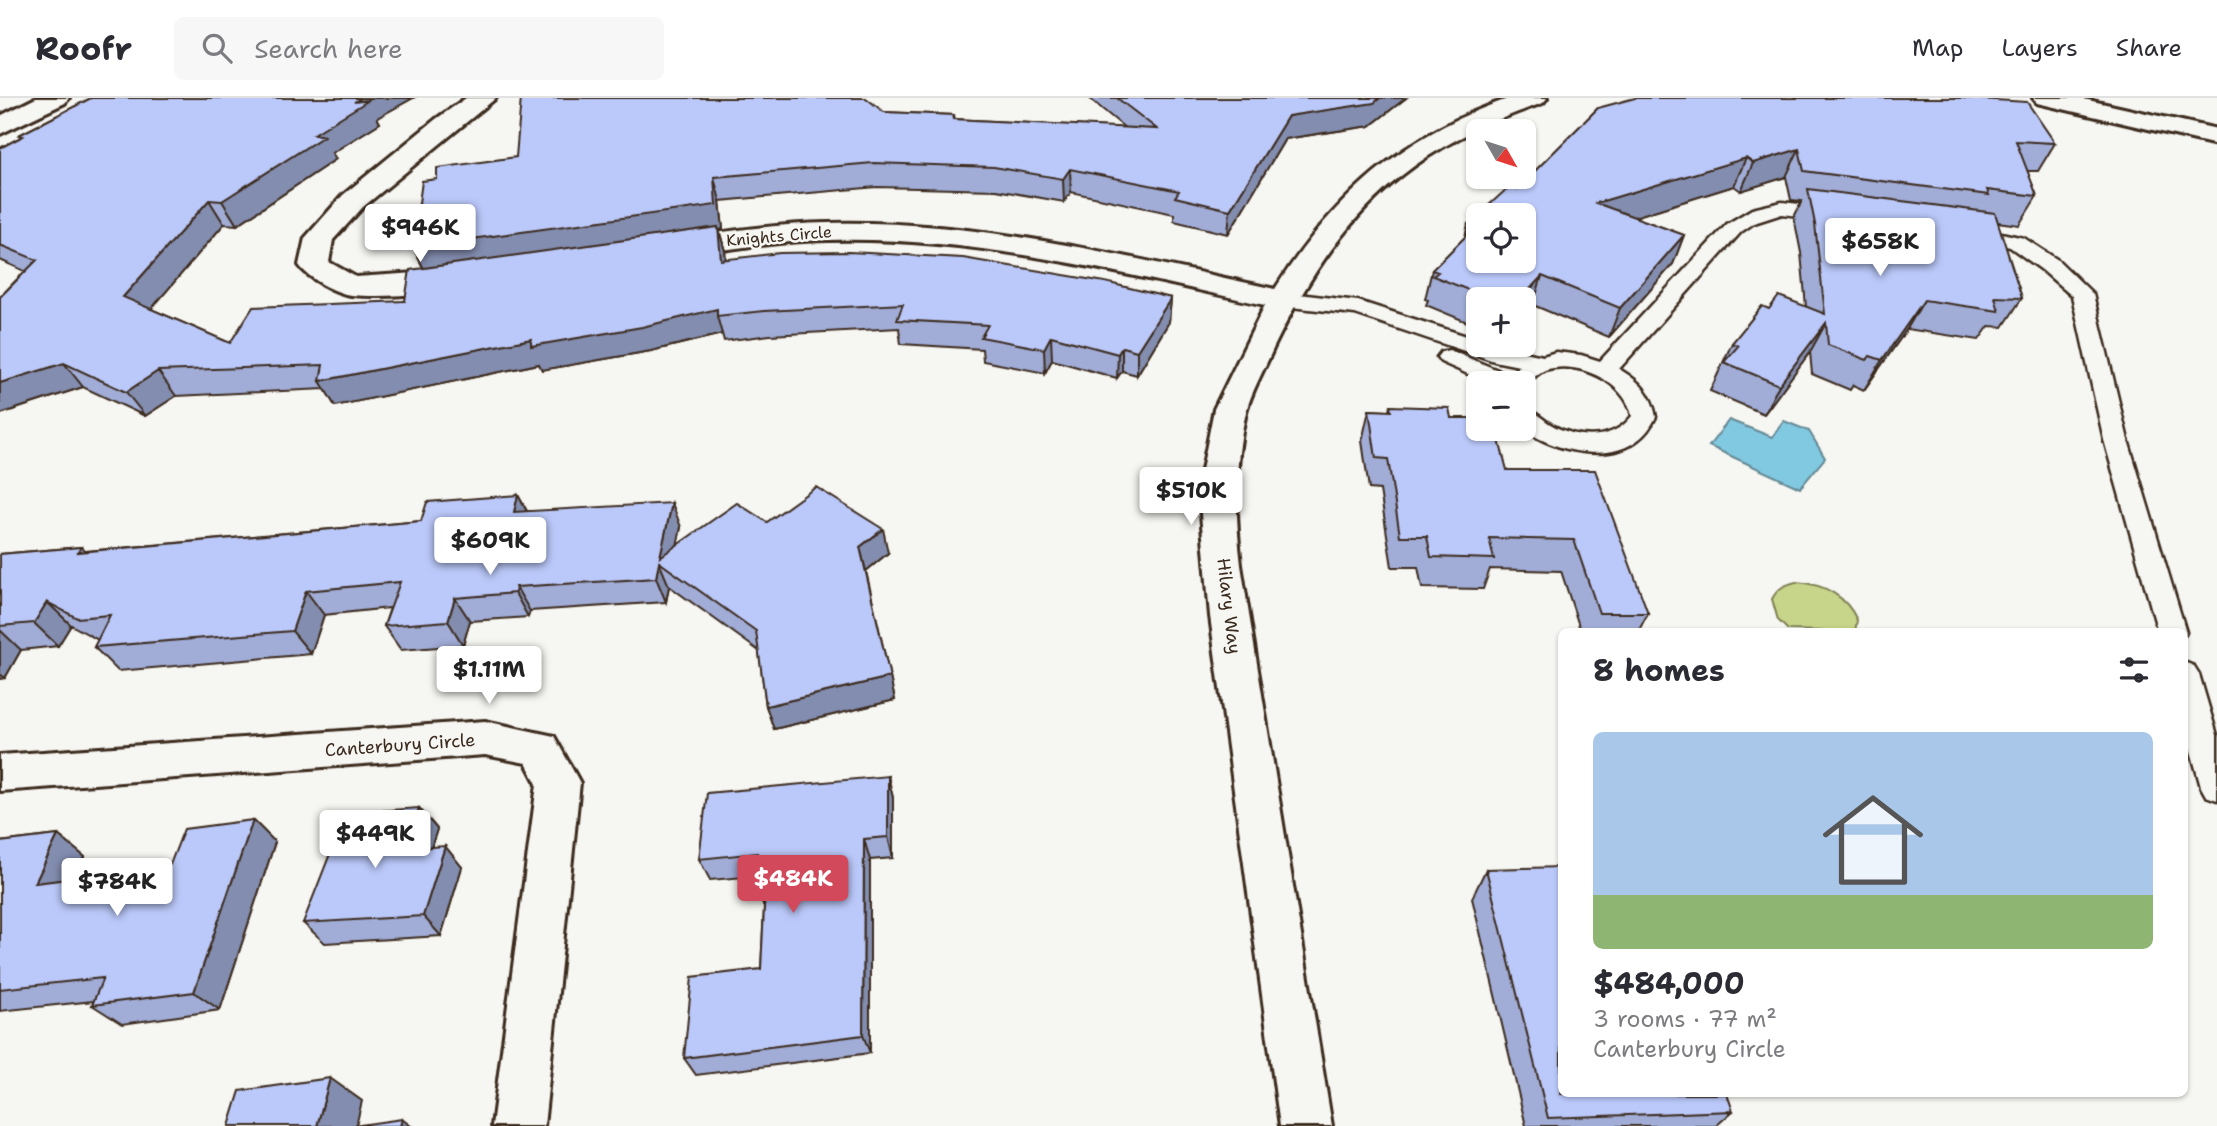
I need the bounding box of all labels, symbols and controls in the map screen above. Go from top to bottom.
search box [174,17,664,80]
text: Roofr [35,26,132,71]
icon: search [198,29,236,67]
text: Search here [254,31,403,66]
text: Map [1912,32,1963,64]
text: Layers [2001,32,2078,64]
text: Share [2116,32,2182,64]
north arrow [1466,119,1536,189]
map controls [1466,119,1536,441]
button: locate [1466,203,1536,273]
pin: $946K [371,204,469,264]
text: $946K [381,212,459,242]
pin: $658K [1831,218,1929,278]
street label: Knights Circle [725,221,833,251]
text: $658K [1841,226,1919,256]
button: + [1466,287,1536,357]
button: − [1466,371,1536,441]
pin: $510K [1142,468,1240,527]
text: $510K [1156,475,1226,505]
pin: $609K [441,518,539,577]
text: $609K [450,525,530,555]
street label: Hilary Way [1211,557,1247,655]
pin: $1.11M [432,646,546,706]
text: 8 homes [1593,650,1725,691]
icon: filters [2115,651,2153,689]
text: $1.11M [453,654,525,684]
street label: Canterbury Circle [324,728,476,762]
icon: home [1810,777,1936,903]
pin: $449K [326,810,424,870]
text: $449K [336,818,414,848]
pin: $484K [744,856,842,915]
pin: $784K [68,858,166,918]
text: $484K [753,863,833,893]
text: $784K [78,866,156,896]
text: $484,000 [1593,963,1745,1004]
text: 3 rooms · 77 m² [1593,1004,1777,1034]
text: Canterbury Circle [1593,1034,1786,1064]

